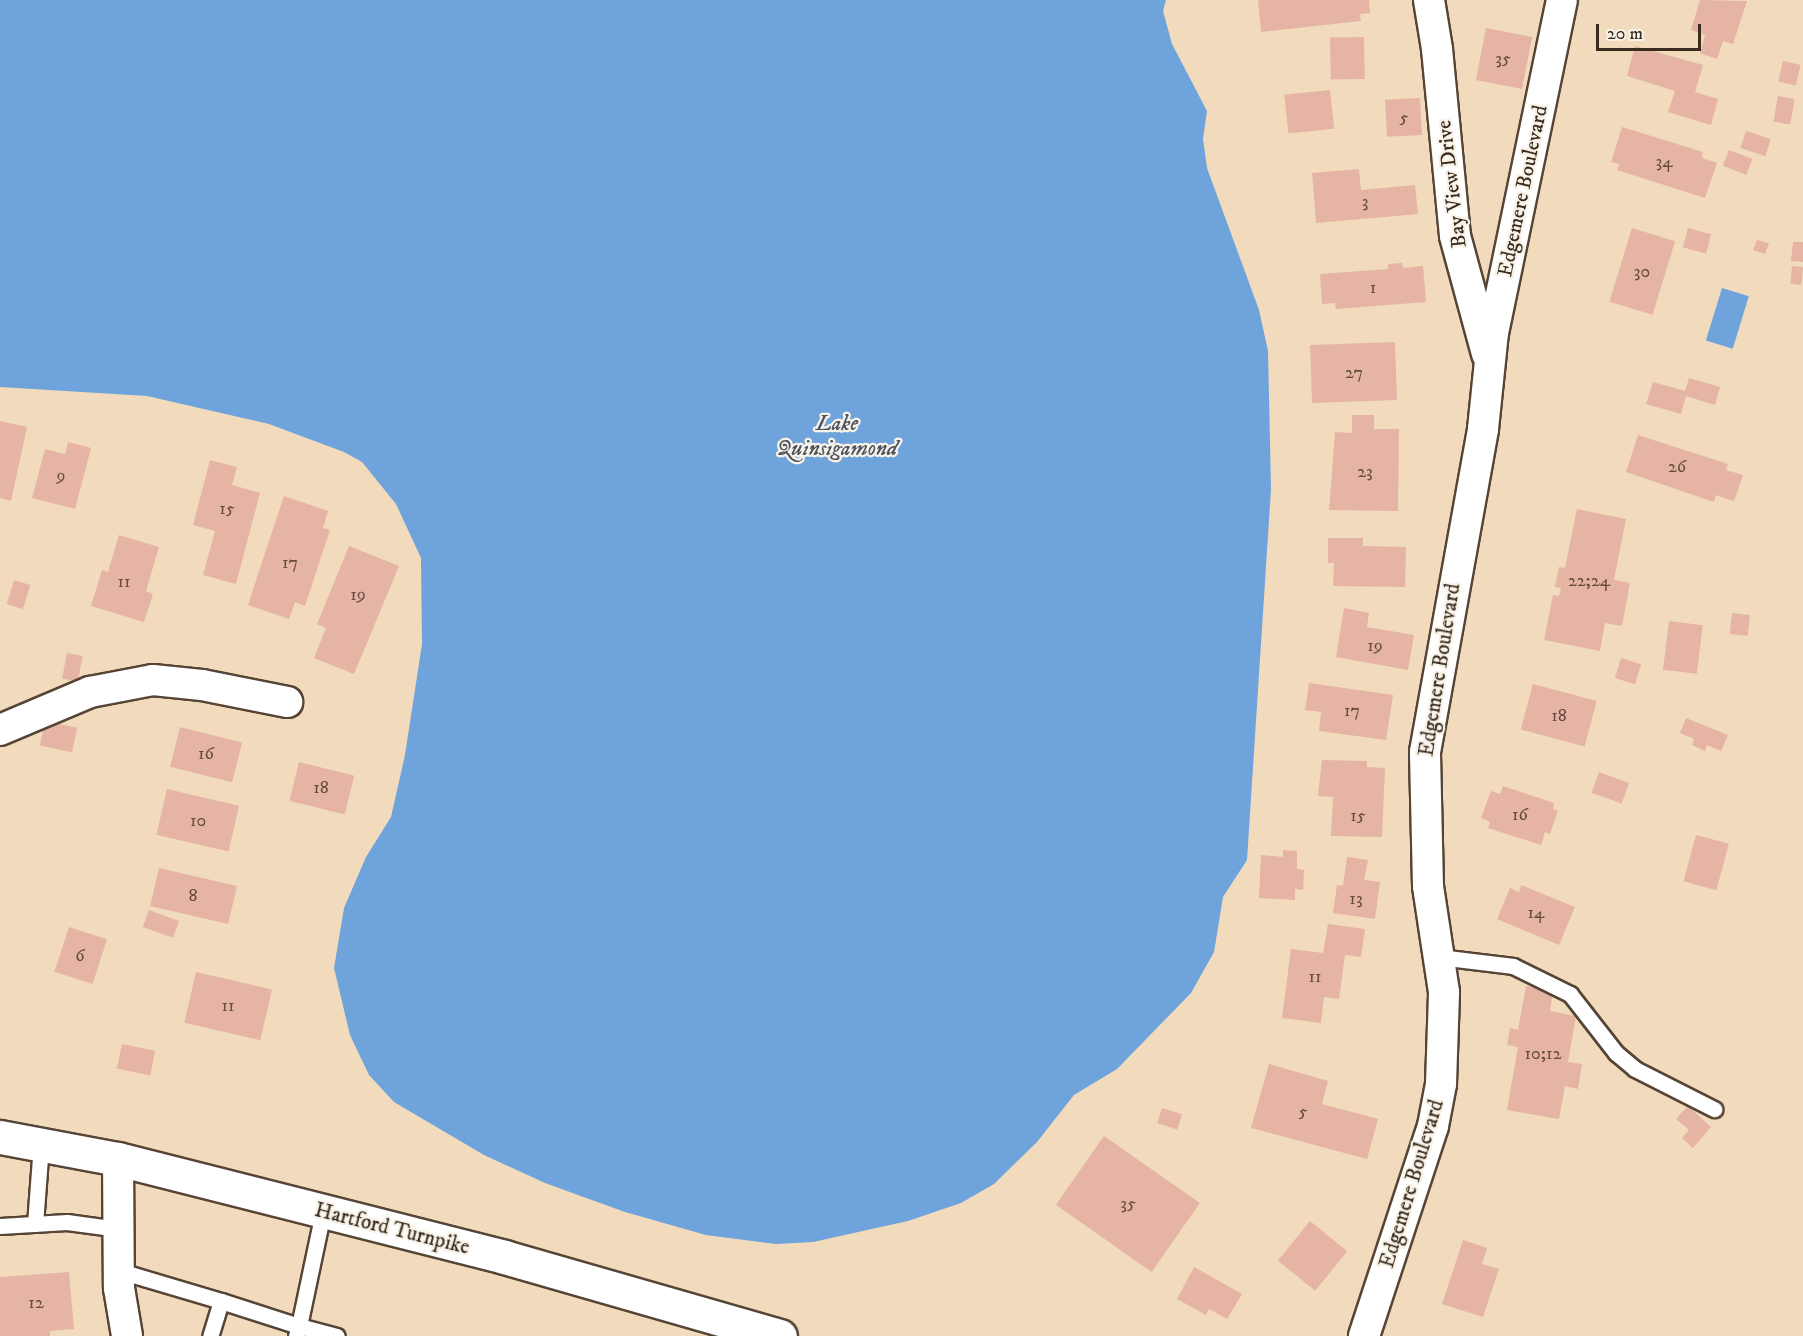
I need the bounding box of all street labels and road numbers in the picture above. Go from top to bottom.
street label: Edgemere Boulevard [1493,103,1553,279]
street label: Bay View Drive [1432,119,1472,249]
street label: Edgemere Boulevard [1414,582,1466,758]
street label: Edgemere Boulevard [1374,1097,1450,1271]
street label: Hartford Turnpike [312,1198,472,1260]

